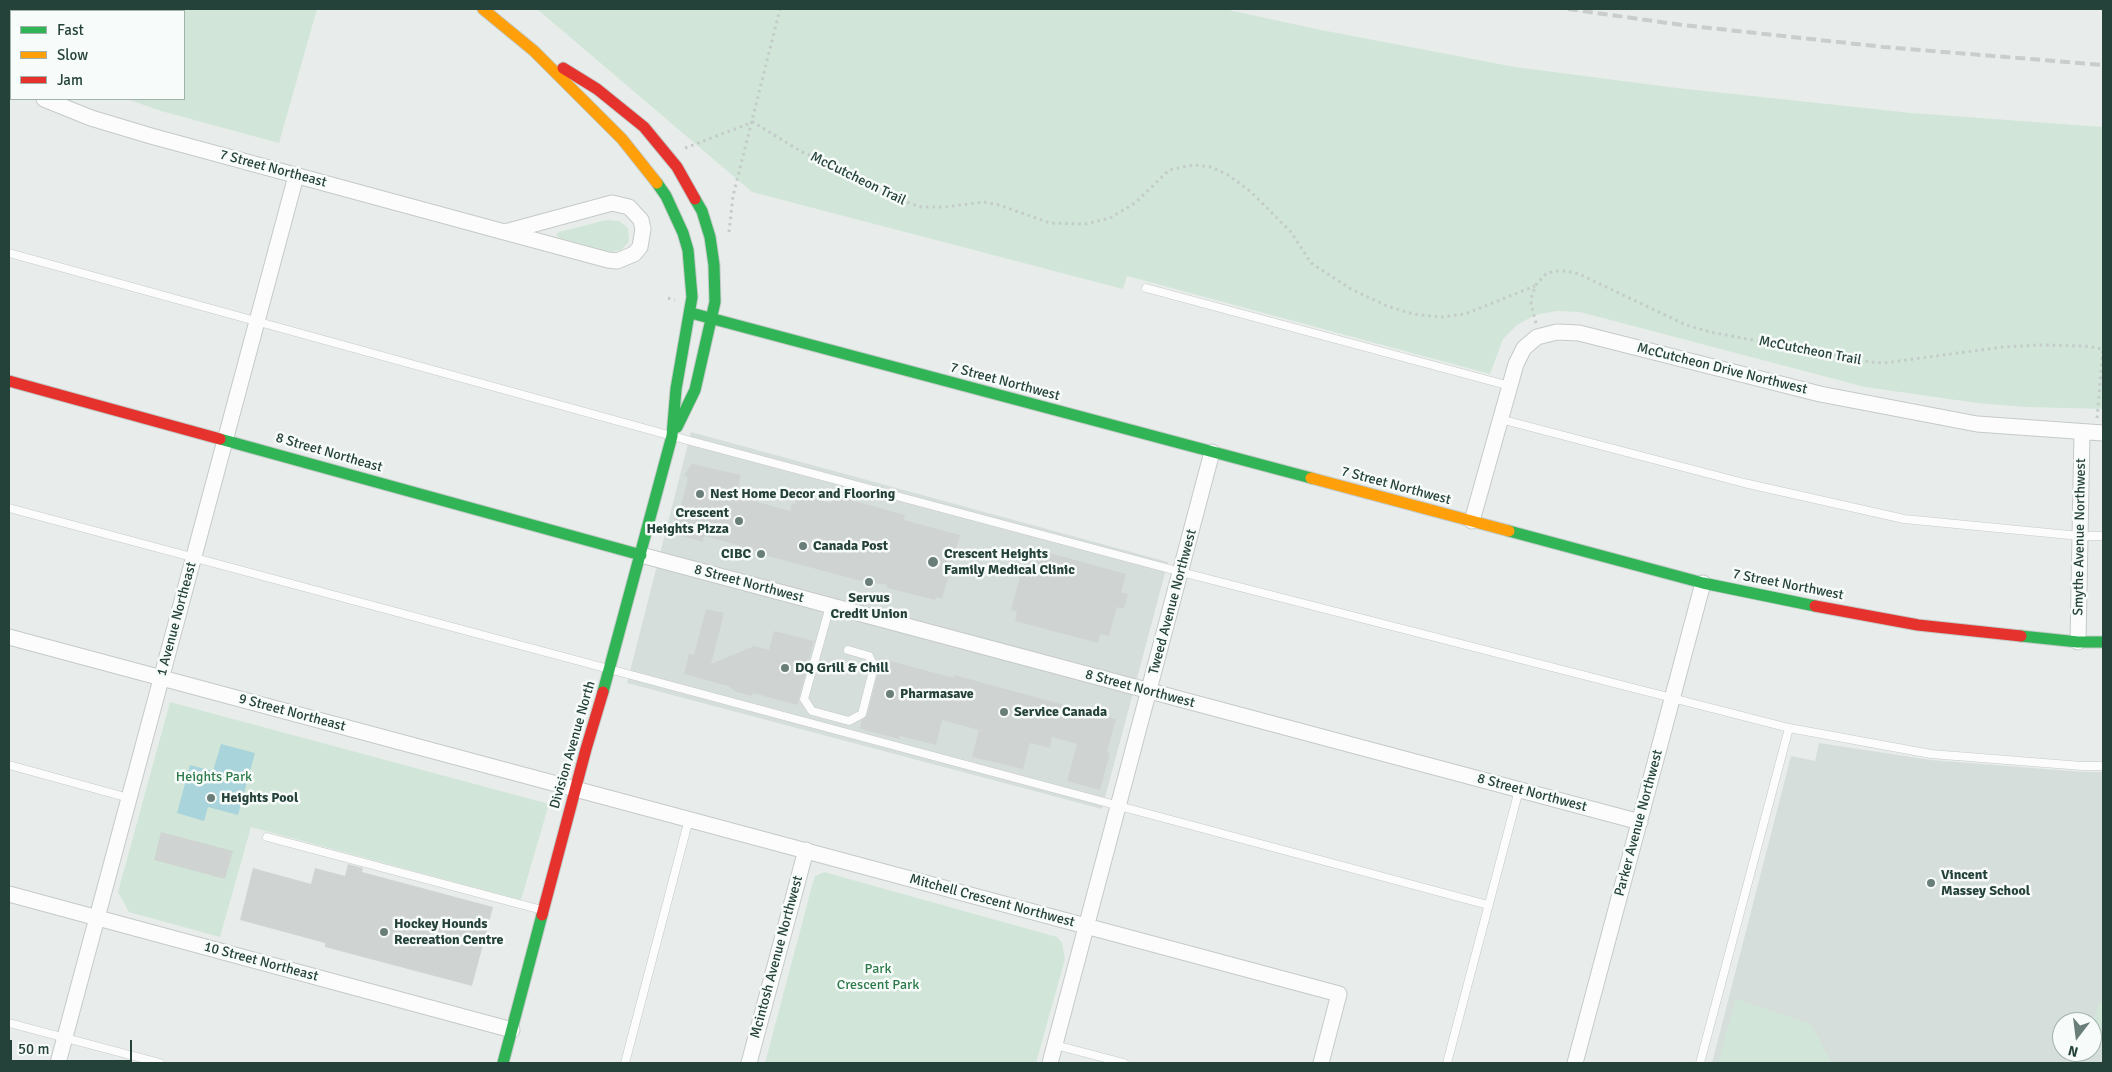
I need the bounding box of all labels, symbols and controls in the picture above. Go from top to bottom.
legend [10,10,185,100]
text: Fast [57,21,84,39]
text: Slow [57,46,88,64]
text: Jam [57,71,83,89]
street label: 7 Street Northeast [218,147,328,191]
street label: McCutcheon Trail [807,149,909,209]
street label: McCutcheon Trail [1757,333,1863,369]
street label: McCutcheon Drive Northwest [1635,340,1809,398]
street label: 7 Street Northwest [948,359,1062,405]
street label: 8 Street Northeast [274,430,384,476]
street label: Smythe Avenue Northwest [2070,458,2090,616]
street label: 7 Street Northwest [1339,463,1453,509]
place label: Nest Home Decor and Flooring [710,486,895,502]
marker: Nest Home Decor and Flooring [694,488,706,500]
place label: Crescent Heights Pizza [646,505,729,538]
marker: Crescent Heights Pizza [733,515,745,527]
street label: Tweed Avenue Northwest [1146,528,1200,676]
place label: Canada Post [813,538,888,554]
marker: Canada Post [797,540,809,552]
place label: CIBC [721,546,751,562]
place label: Crescent Heights Family Medical Clinic [944,546,1075,578]
marker: CIBC [755,548,767,560]
marker: Crescent Heights Family Medical Clinic [926,555,940,569]
street label: 1 Avenue Northeast [154,560,200,678]
street label: 8 Street Northwest [692,561,806,607]
street label: 7 Street Northwest [1731,566,1845,604]
marker: Servus Credit Union [863,576,875,588]
place label: Servus Credit Union [830,590,908,622]
place label: DQ Grill & Chill [795,660,889,676]
marker: DQ Grill & Chill [779,662,791,674]
street label: 8 Street Northwest [1083,666,1197,712]
street label: Division Avenue North [547,679,599,811]
place label: Pharmasave [900,686,974,702]
marker: Pharmasave [884,688,896,700]
street label: 9 Street Northeast [237,691,347,735]
place label: Service Canada [1014,704,1107,720]
marker: Service Canada [998,706,1010,718]
street label: Parker Avenue Northwest [1611,748,1667,898]
park label: Heights Park [176,769,252,785]
street label: 8 Street Northwest [1475,770,1589,816]
place label: Heights Pool [221,790,298,806]
marker: Heights Pool [205,792,217,804]
place label: Vincent Massey School [1941,867,2030,900]
street label: Mitchell Crescent Northwest [908,871,1076,931]
street label: Mcintosh Avenue Northwest [747,874,807,1040]
marker: Vincent Massey School [1925,877,1937,889]
place label: Hockey Hounds Recreation Centre [394,916,503,949]
marker: Hockey Hounds Recreation Centre [378,926,390,938]
street label: 10 Street Northeast [202,939,320,985]
park label: Park Crescent Park [837,961,919,994]
north arrow [2052,1012,2102,1062]
scale bar [12,1030,135,1062]
text: 50 m [18,1040,49,1058]
text: N [2066,1042,2080,1060]

